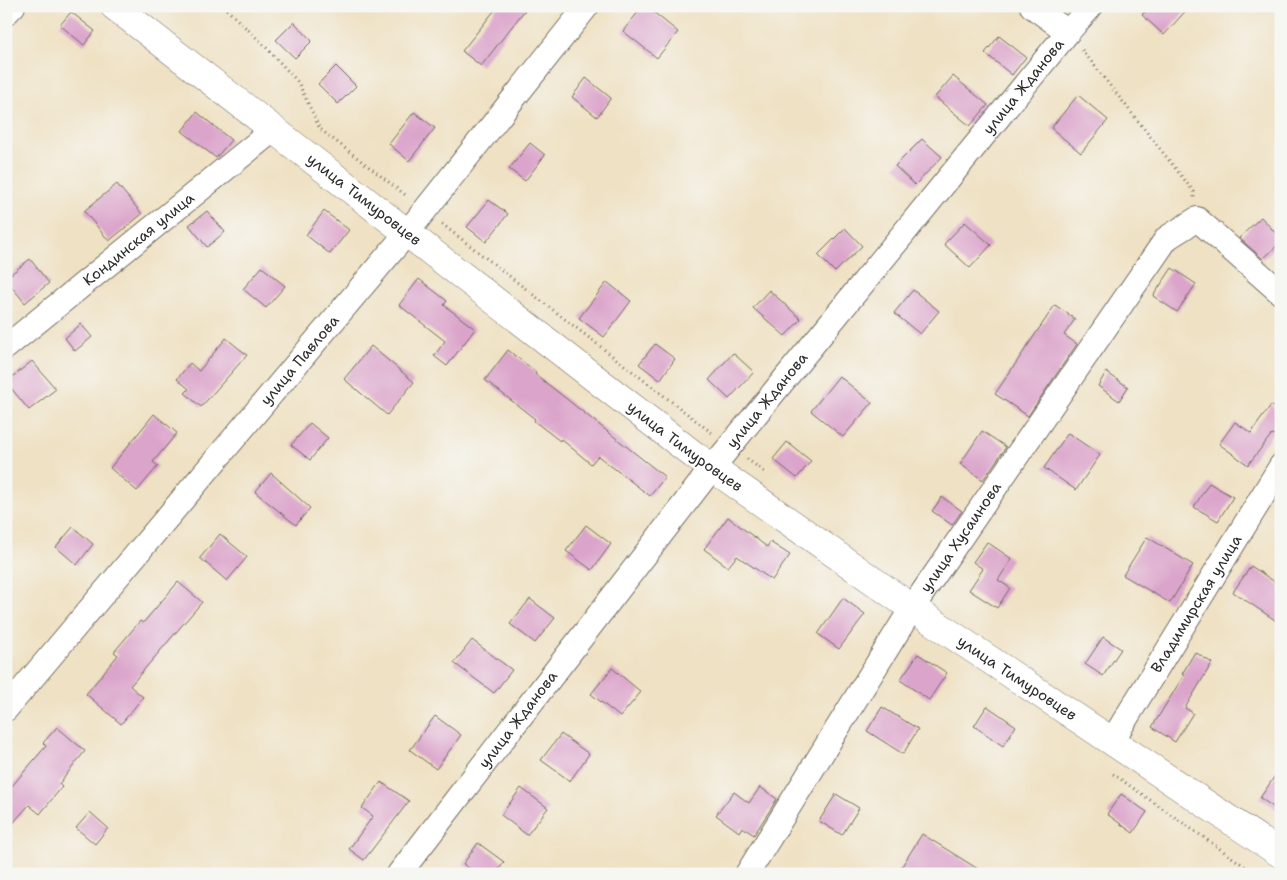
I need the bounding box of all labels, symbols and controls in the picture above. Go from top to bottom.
street label: улица Жданова [978,34,1069,139]
street label: улица Тимуровцев [303,149,425,250]
street label: Кондинская улица [79,188,199,290]
street label: улица Павлова [256,310,344,410]
street label: улица Жданова [722,348,813,452]
street label: улица Тимуровцев [623,397,747,496]
street label: улица Хусаинова [916,478,1006,596]
street label: Владимирская улица [1146,530,1247,677]
street label: улица Тимуровцев [953,631,1081,725]
street label: улица Жданова [474,666,562,772]

